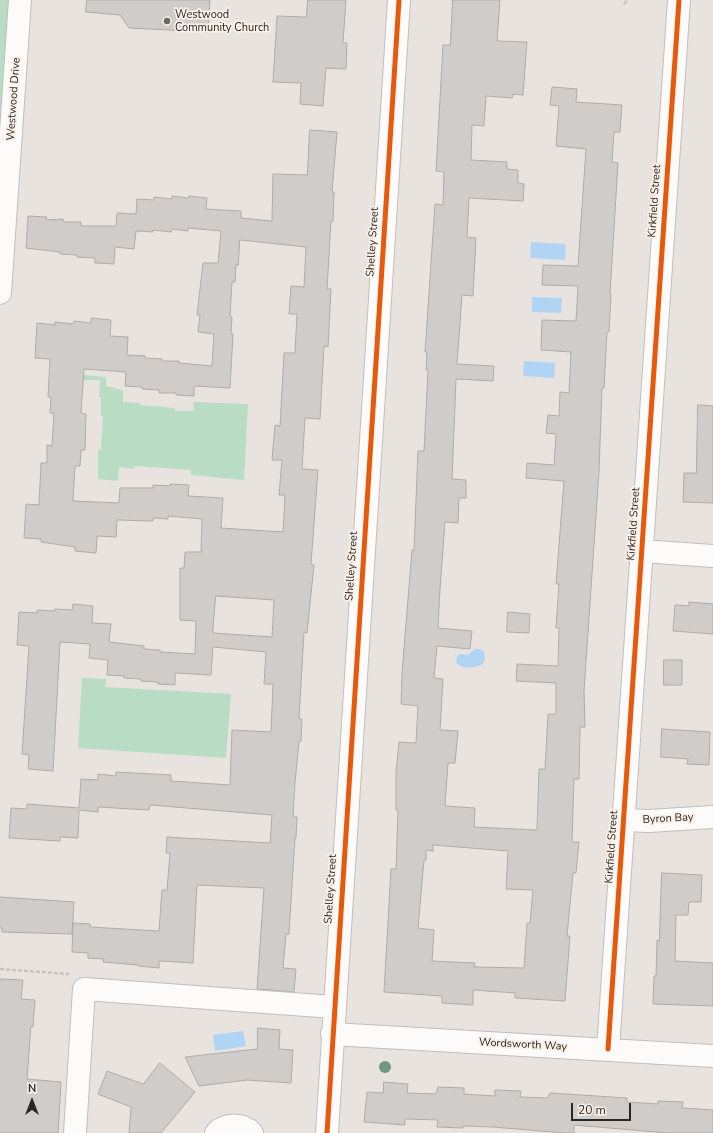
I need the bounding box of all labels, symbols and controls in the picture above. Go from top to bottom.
place label: Westwood Community Church [175,8,269,34]
marker: Westwood Community Church [162,16,172,26]
street label: Westwood Drive [5,57,23,141]
street label: Kirkfield Street [646,164,664,238]
street label: Shelley Street [364,207,382,277]
street label: Kirkfield Street [625,487,643,561]
street label: Shelley Street [343,531,361,601]
street label: Kirkfield Street [603,810,621,884]
street label: Byron Bay [642,811,694,827]
street label: Shelley Street [322,854,340,924]
street label: Wordsworth Way [479,1036,567,1054]
north arrow [12,1081,52,1121]
text: N [28,1081,36,1096]
scale bar [573,1095,633,1121]
text: 20 m [578,1102,606,1118]

